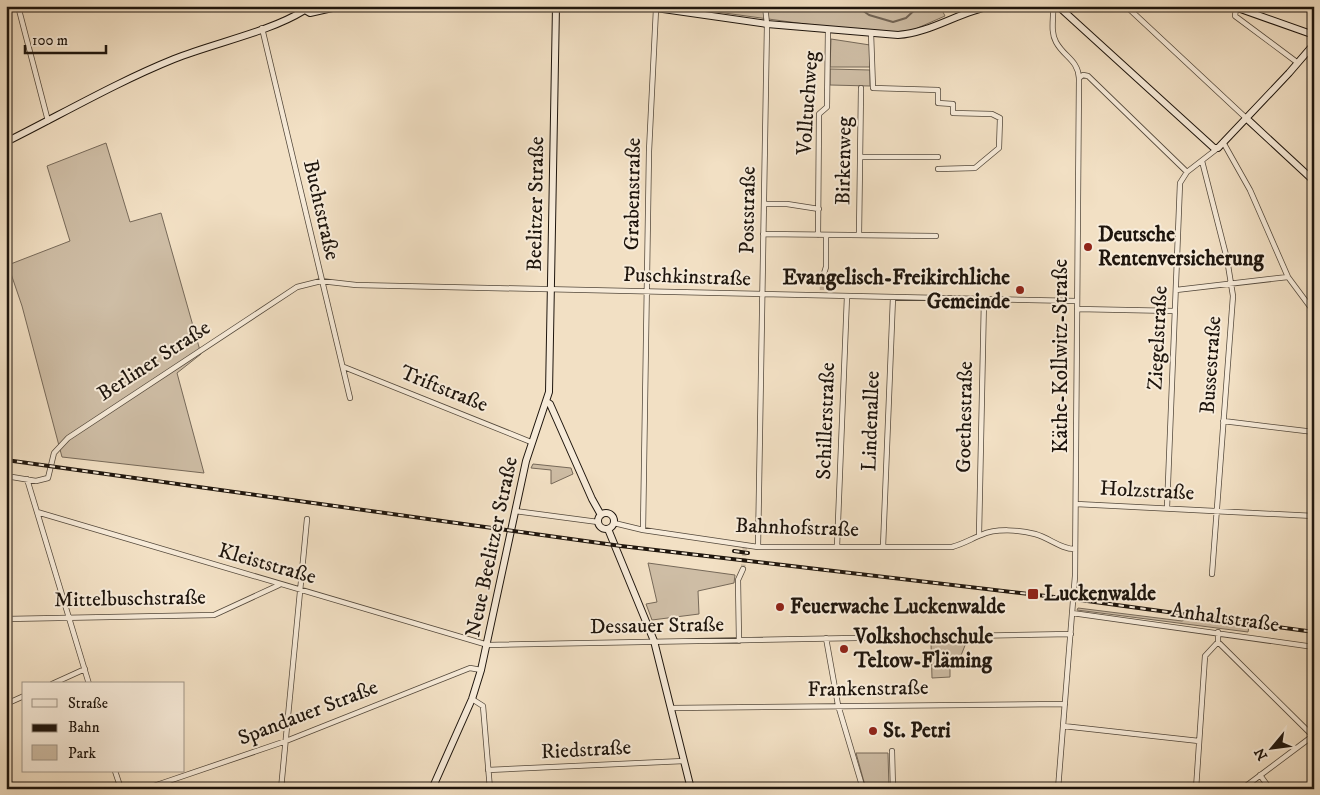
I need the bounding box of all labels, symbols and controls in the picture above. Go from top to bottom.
scale bar [25,22,106,54]
text: 100 m [32,31,68,50]
street label: Volltuchweg [791,49,825,157]
street label: Birkenweg [830,116,858,205]
street label: Beelitzer Straße [522,136,550,272]
street label: Grabenstraße [619,137,647,251]
street label: Buchtstraße [297,157,345,263]
street label: Poststraße [734,166,762,254]
place label: Deutsche Rentenversicherung [1098,222,1264,272]
marker: Deutsche Rentenversicherung [1082,241,1094,253]
street label: Käthe-Kollwitz-Straße [1048,258,1074,453]
street label: Puschkinstraße [623,262,752,292]
place label: Evangelisch-Freikirchliche Gemeinde [782,265,1010,315]
marker: Evangelisch-Freikirchliche Gemeinde [1014,284,1026,296]
street label: Ziegelstraße [1142,285,1174,391]
street label: Berliner Straße [93,315,216,407]
street label: Bussestraße [1195,315,1227,415]
street label: Triftstraße [396,360,492,418]
street label: Goethestraße [951,361,979,473]
street label: Schillerstraße [811,362,841,480]
street label: Lindenallee [856,370,886,472]
street label: Neue Beelitzer Straße [460,454,524,640]
street label: Holzstraße [1099,476,1195,506]
street label: Bahnhofstraße [735,513,860,543]
street label: Kleiststraße [215,538,319,590]
place label: Luckenwalde [1044,581,1156,607]
street label: Mittelbuschstraße [54,585,206,613]
marker: Luckenwalde [1026,587,1040,601]
place label: Feuerwache Luckenwalde [790,594,1006,620]
street label: Anhaltstraße [1169,598,1281,639]
marker: Feuerwache Luckenwalde [774,601,786,613]
street label: Dessauer Straße [590,612,725,640]
place label: Volkshochschule Teltow-Fläming [853,624,994,674]
marker: Volkshochschule Teltow-Fläming [838,643,850,655]
street label: Spandauer Straße [234,674,382,752]
street label: Frankenstraße [807,675,929,703]
legend [22,682,185,772]
text: Straße [68,694,108,713]
text: Bahn [68,718,100,737]
place label: St. Petri [883,718,951,744]
north arrow [1248,722,1298,772]
marker: St. Petri [867,725,879,737]
street label: Riedstraße [540,735,632,765]
text: Park [68,744,97,763]
text: N [1251,744,1272,763]

